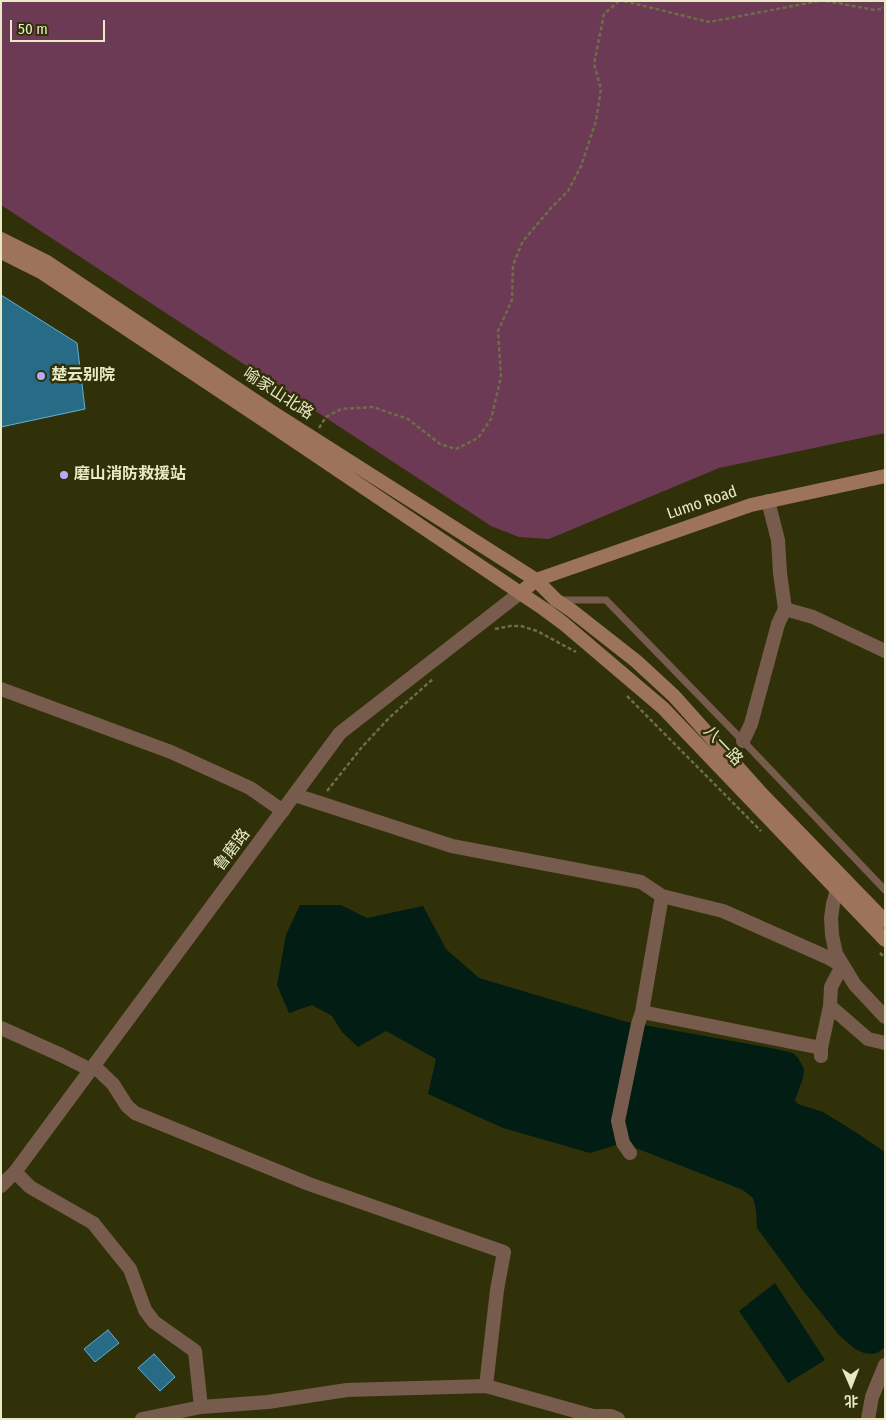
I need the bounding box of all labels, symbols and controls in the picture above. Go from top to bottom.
scale bar [12,10,108,42]
text: 50 m [18,20,48,38]
street label: 喻家山北路 [239,364,317,424]
place label: 楚云别院 [51,366,115,386]
marker: 楚云别院 [35,370,47,382]
place label: 磨山消防救援站 [74,465,186,485]
marker: 磨山消防救援站 [58,469,70,481]
street label: Lumo Road [664,482,740,524]
street label: 八一路 [699,722,747,770]
street label: 鲁磨路 [210,825,254,875]
north arrow [826,1360,876,1410]
text: 北 [844,1392,858,1409]

